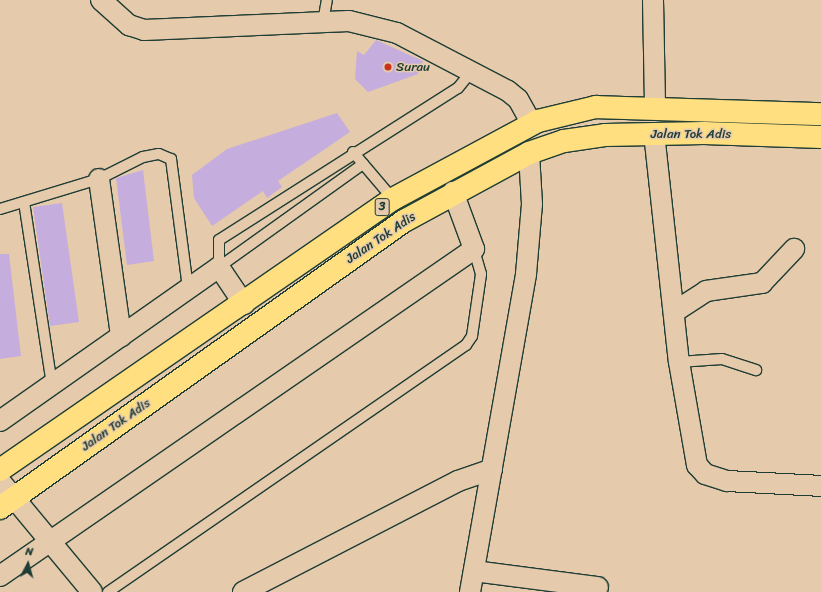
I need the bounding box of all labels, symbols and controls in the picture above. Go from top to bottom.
place label: Surau [396,59,430,75]
marker: Surau [383,62,393,72]
street label: Jalan Tok Adis [650,126,732,142]
road number: 3 [374,197,390,217]
street label: Jalan Tok Adis [343,209,419,267]
street label: Jalan Tok Adis [78,395,154,455]
text: N [25,542,34,561]
north arrow [8,544,48,584]

